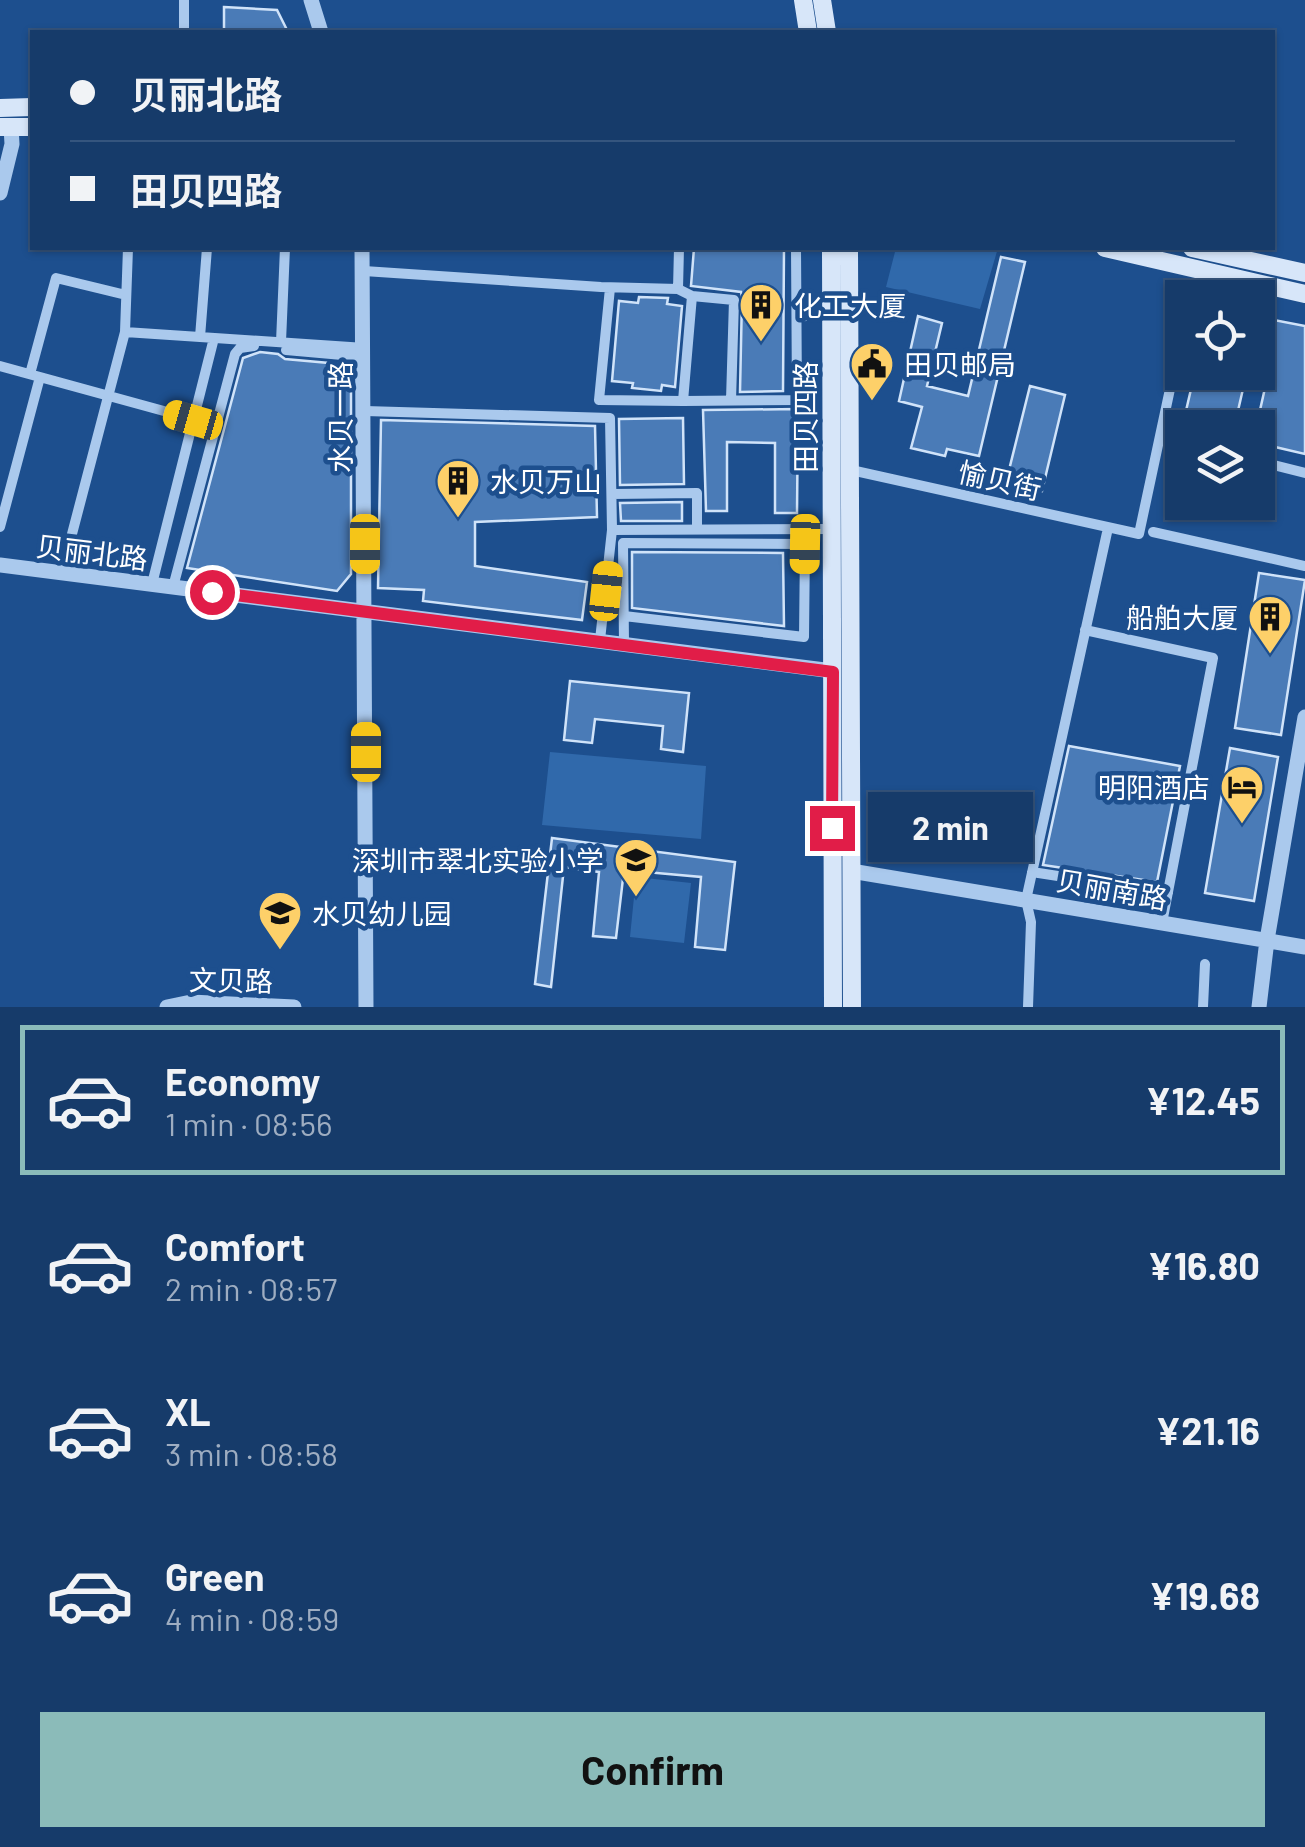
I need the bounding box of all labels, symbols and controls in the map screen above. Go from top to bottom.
text: 贝丽北路 [130,71,282,117]
text: 田贝四路 [130,167,282,213]
map controls [1165,280,1275,520]
button: locate [1165,280,1275,390]
building icon: 化工大厦 [738,282,784,343]
place label: 化工大厦 [794,288,906,322]
public building icon: 田贝邮局 [849,341,895,402]
place label: 田贝邮局 [904,347,1016,381]
street label: 水贝一路 [323,361,357,473]
street label: 田贝四路 [788,361,822,473]
car [160,397,226,443]
button: layers [1165,410,1275,520]
street label: 愉贝街 [955,454,1045,506]
building icon: 水贝万山 [435,458,481,519]
place label: 水贝万山 [490,464,602,498]
car [350,514,380,574]
car [789,514,821,574]
street label: 贝丽北路 [34,528,150,576]
car [588,560,624,622]
route start [190,570,235,615]
building icon: 船舶大厦 [1247,594,1293,655]
place label: 船舶大厦 [1126,600,1238,634]
car [351,722,381,782]
hotel icon: 明阳酒店 [1219,764,1265,825]
place label: 明阳酒店 [1098,770,1210,804]
callout: 2 min [867,793,1032,863]
route end [810,806,855,851]
text: 2 min [912,808,989,846]
school or university icon: 深圳市翠北实验小学 [613,837,659,898]
place label: 深圳市翠北实验小学 [352,843,604,877]
street label: 贝丽南路 [1054,863,1170,915]
school or university icon: 水贝幼儿园 [257,890,303,951]
place label: 水贝幼儿园 [312,896,452,930]
street label: 文贝路 [189,962,273,998]
icon: car [45,1055,135,1145]
text: Economy [165,1058,320,1104]
text: ¥12.45 [1145,1077,1260,1123]
text: 1 min · 08:56 [165,1104,333,1142]
icon: car [45,1220,135,1310]
text: Comfort [165,1223,305,1269]
text: ¥16.80 [1148,1242,1260,1288]
text: 2 min · 08:57 [165,1269,337,1307]
icon: car [45,1385,135,1475]
text: XL [165,1388,211,1434]
text: ¥21.16 [1155,1407,1260,1453]
text: 3 min · 08:58 [165,1434,338,1472]
icon: car [45,1550,135,1640]
text: Green [165,1553,265,1599]
text: ¥19.68 [1149,1572,1260,1618]
text: 4 min · 08:59 [165,1599,339,1637]
button: Confirm [40,1712,1265,1827]

